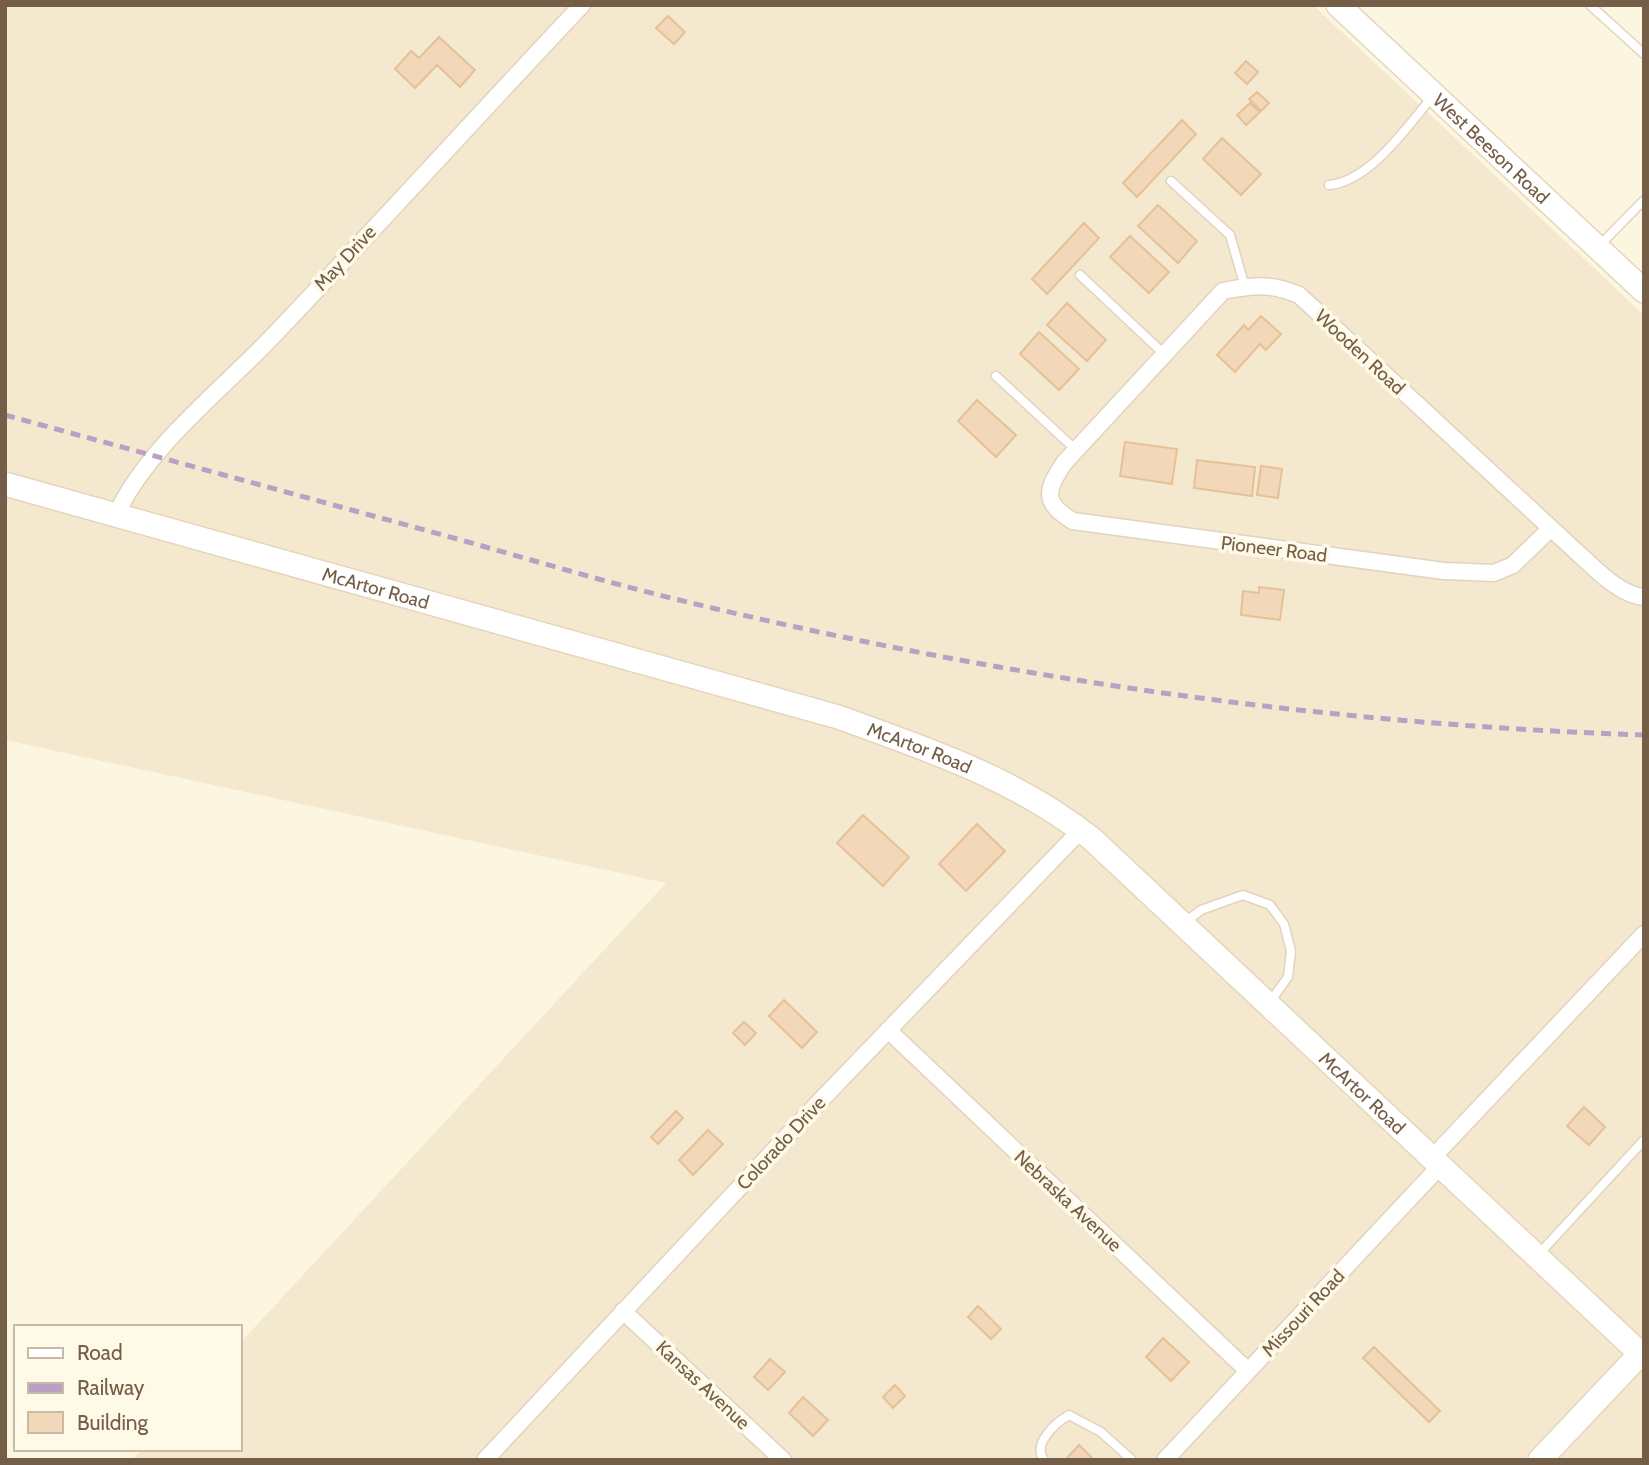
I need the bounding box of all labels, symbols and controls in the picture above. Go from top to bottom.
street label: West Beeson Road [1428,89,1554,208]
street label: May Drive [309,221,381,295]
street label: Wooden Road [1310,305,1410,399]
street label: Pioneer Road [1220,531,1328,567]
street label: McArtor Road [320,562,432,614]
street label: McArtor Road [864,717,975,778]
street label: McArtor Road [1315,1047,1410,1139]
street label: Colorado Drive [732,1091,830,1195]
street label: Nebraska Avenue [1010,1145,1127,1257]
street label: Missouri Road [1257,1265,1349,1361]
legend [14,1325,242,1451]
street label: Kansas Avenue [651,1336,755,1434]
text: Road [77,1340,123,1365]
text: Railway [77,1375,145,1400]
text: Building [77,1410,149,1435]

